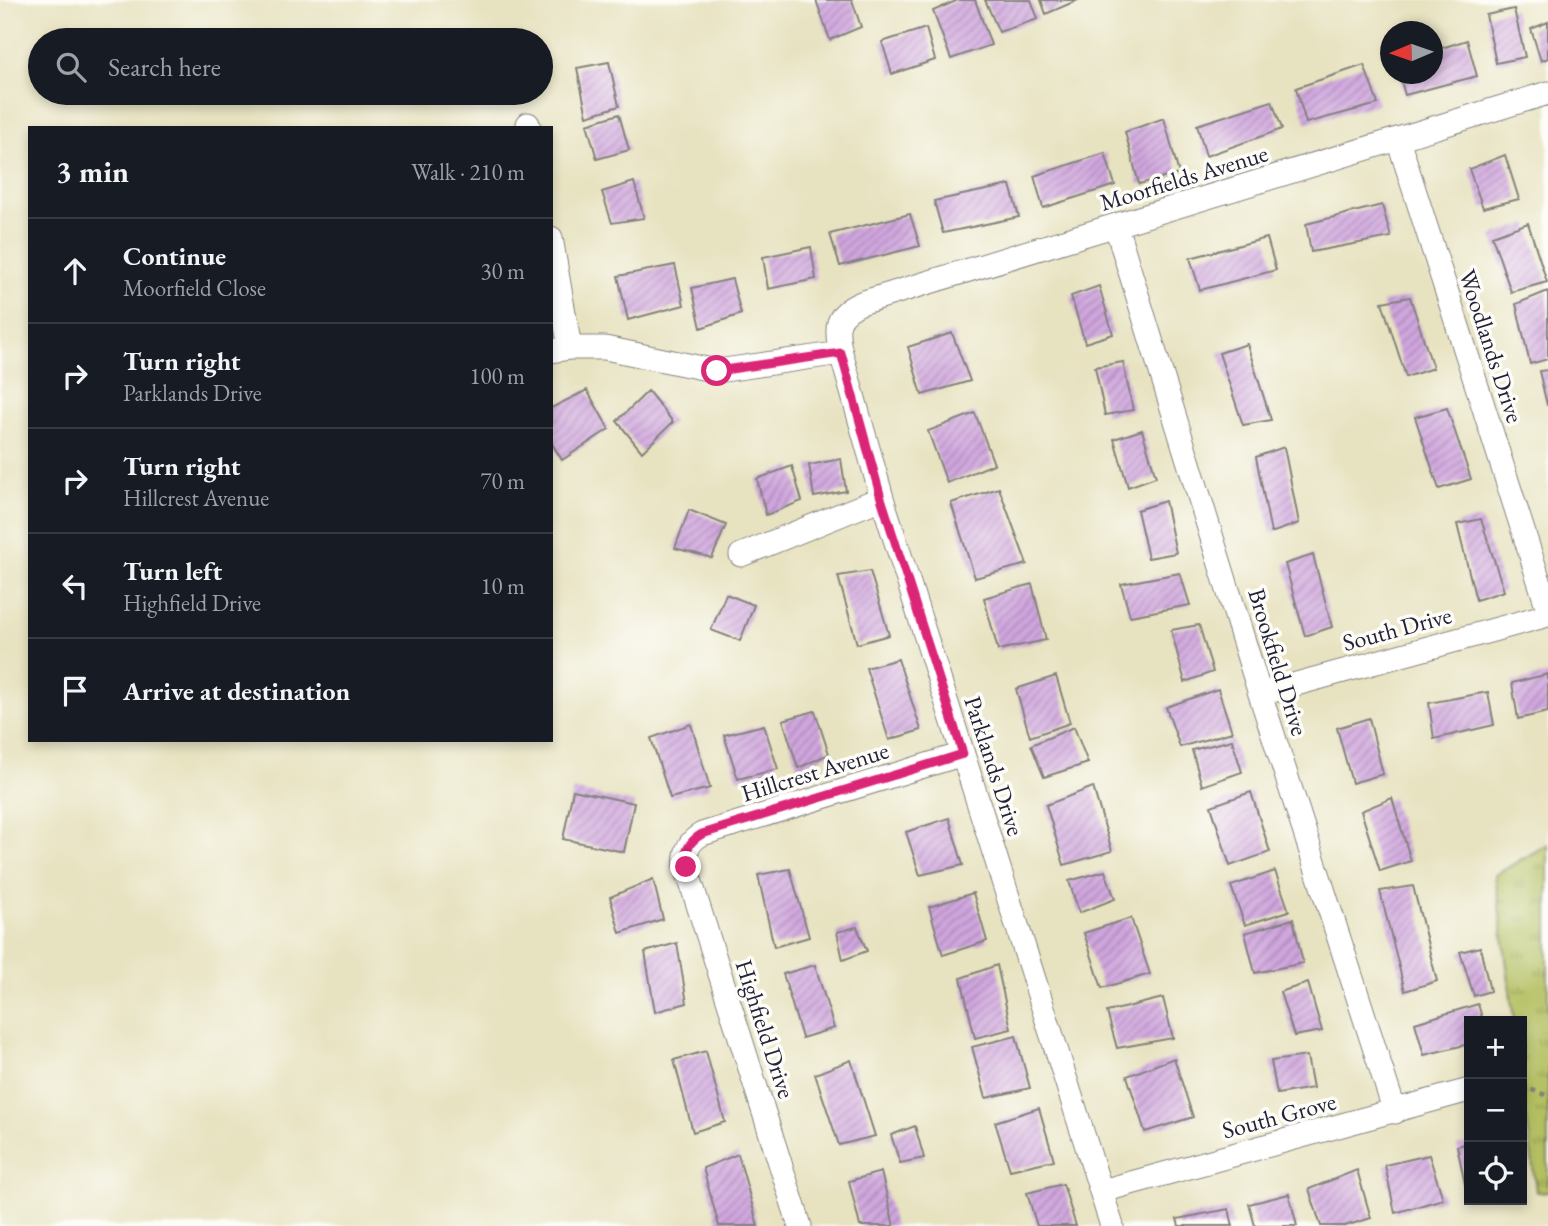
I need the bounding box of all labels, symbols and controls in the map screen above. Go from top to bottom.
north arrow [1380,21,1443,84]
search box [28,28,553,105]
icon: search [52,48,90,86]
text: Search here [108,50,221,84]
street label: Moorfields Avenue [1096,137,1272,218]
text: 3 min [56,152,129,191]
text: Walk · 210 m [411,157,525,187]
text: Continue [123,239,226,273]
icon: ahead [56,252,94,290]
text: 30 m [480,256,525,286]
street label: Woodlands Drive [1452,265,1531,426]
text: Moorfield Close [123,273,266,303]
text: Turn right [123,344,241,378]
route start [701,355,732,386]
icon: right [56,357,94,395]
text: 100 m [469,361,525,391]
text: Parklands Drive [123,378,262,408]
text: Turn right [123,449,241,483]
icon: right [56,462,94,500]
text: 70 m [480,466,525,496]
text: Hillcrest Avenue [123,483,269,513]
text: Turn left [123,554,222,588]
icon: left [56,567,94,605]
text: 10 m [480,571,525,601]
street label: Brookfield Drive [1241,584,1316,739]
text: Highfield Drive [123,588,261,618]
street label: South Drive [1339,599,1455,658]
icon: arrive [56,672,94,710]
text: Arrive at destination [123,674,350,708]
street label: Parklands Drive [957,692,1032,840]
street label: Hillcrest Avenue [737,734,892,809]
route end [670,851,701,882]
street label: Highfield Drive [729,956,802,1102]
map controls [1464,1016,1527,1205]
button: + [1464,1016,1527,1079]
button: − [1464,1079,1527,1142]
street label: South Grove [1218,1085,1339,1146]
button: locate [1464,1142,1527,1205]

